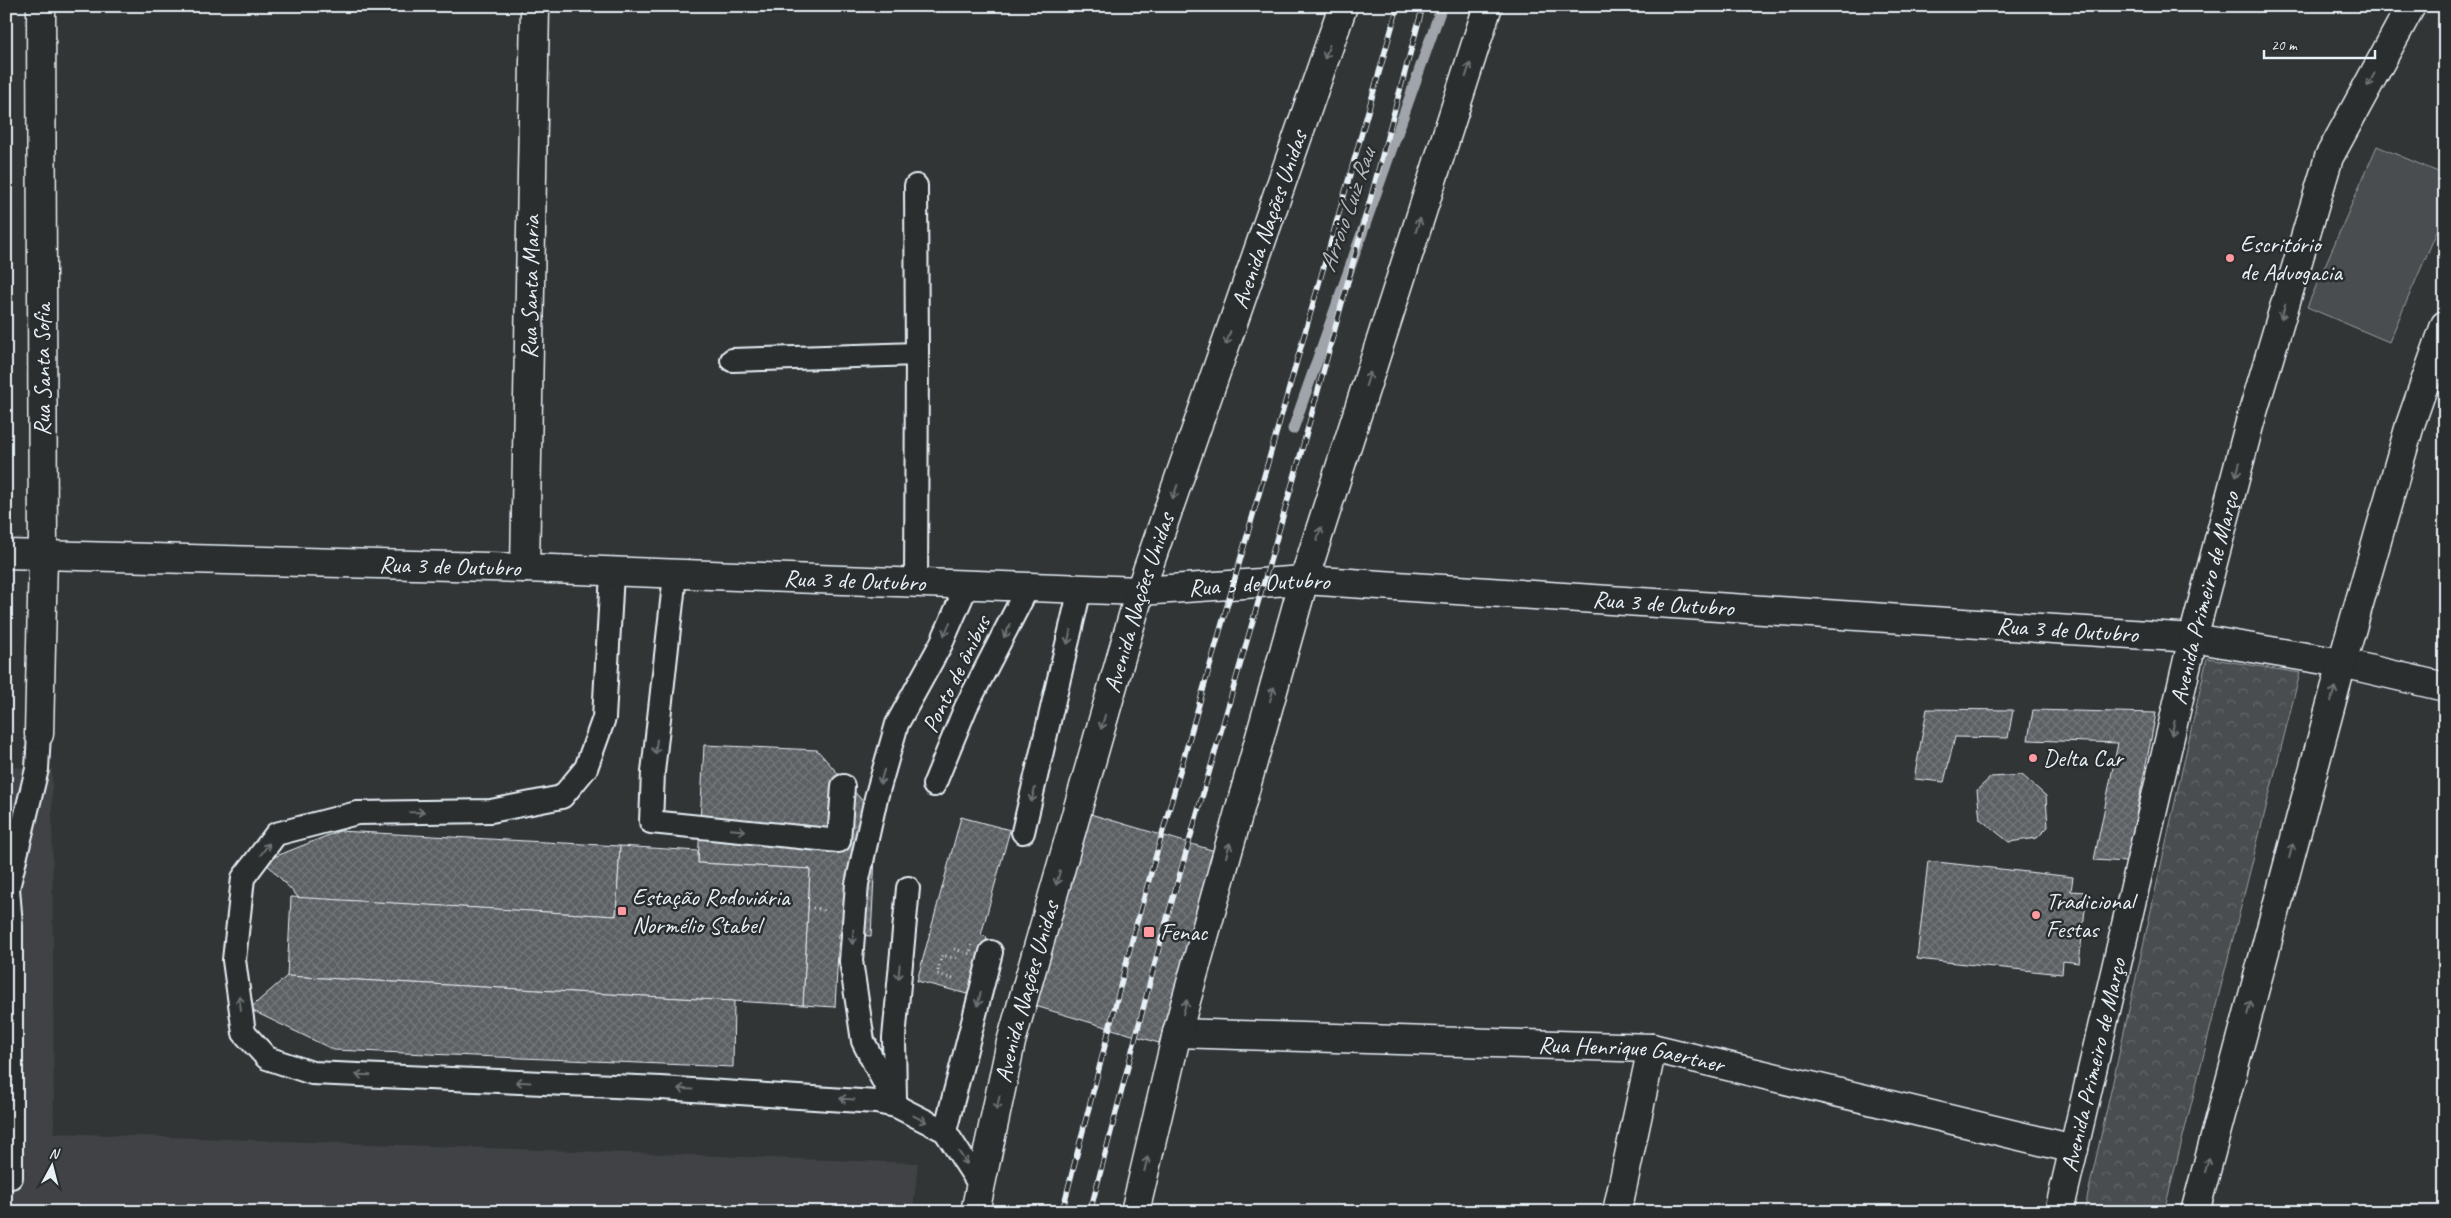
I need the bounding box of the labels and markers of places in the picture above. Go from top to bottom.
place label: Escritório de Advogacia [2240,229,2343,287]
marker: Escritório de Advogacia [2224,252,2236,264]
place label: Delta Car [2043,743,2125,773]
marker: Delta Car [2027,752,2039,764]
place label: Estação Rodoviária Normélio Stabel [632,882,791,940]
place label: Tradicional Festas [2046,886,2138,944]
marker: Estação Rodoviária Normélio Stabel [616,905,628,917]
marker: Tradicional Festas [2030,909,2042,921]
place label: Fenac [1160,917,1209,947]
marker: Fenac [1142,925,1156,939]

